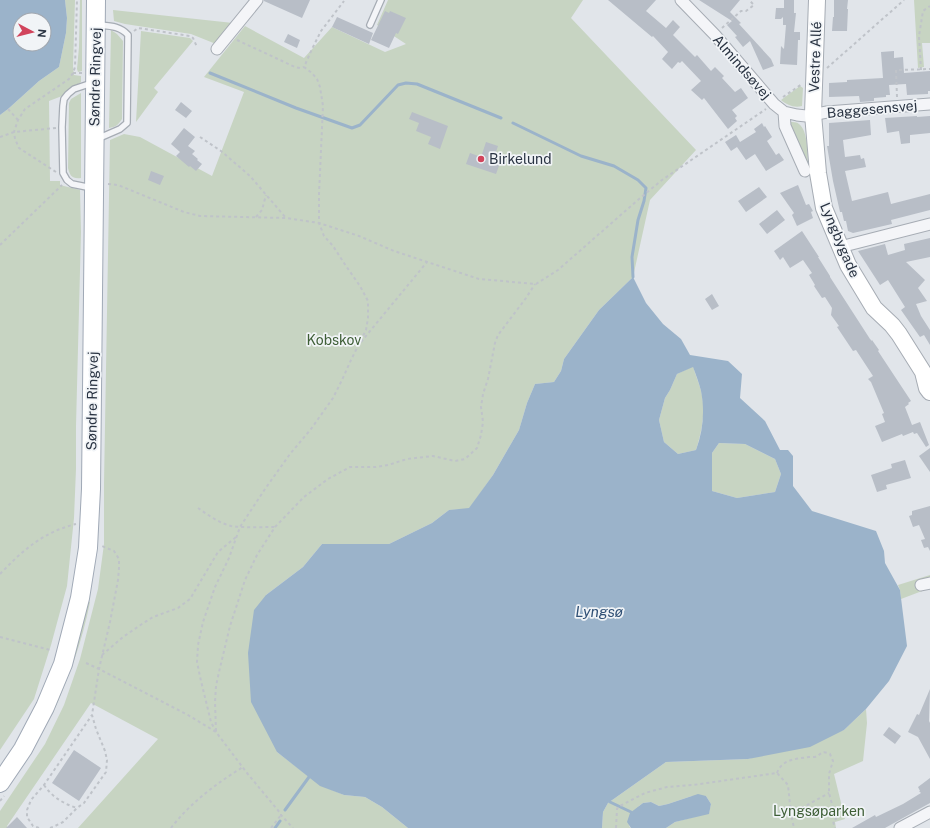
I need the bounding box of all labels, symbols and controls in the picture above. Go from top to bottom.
north arrow [12,12,52,52]
street label: Vestre Allé [806,21,824,93]
street label: Søndre Ringvej [86,27,104,127]
text: N [35,28,48,38]
street label: Almindsøvej [710,31,774,103]
street label: Baggesensvej [826,97,918,121]
place label: Birkelund [489,151,552,167]
marker: Birkelund [476,154,486,164]
street label: Lyngbygade [817,200,863,280]
park label: Kobskov [307,332,361,348]
street label: Søndre Ringvej [83,351,101,451]
water label: Lyngsø [575,603,623,620]
park label: Lyngsøparken [773,803,865,819]

